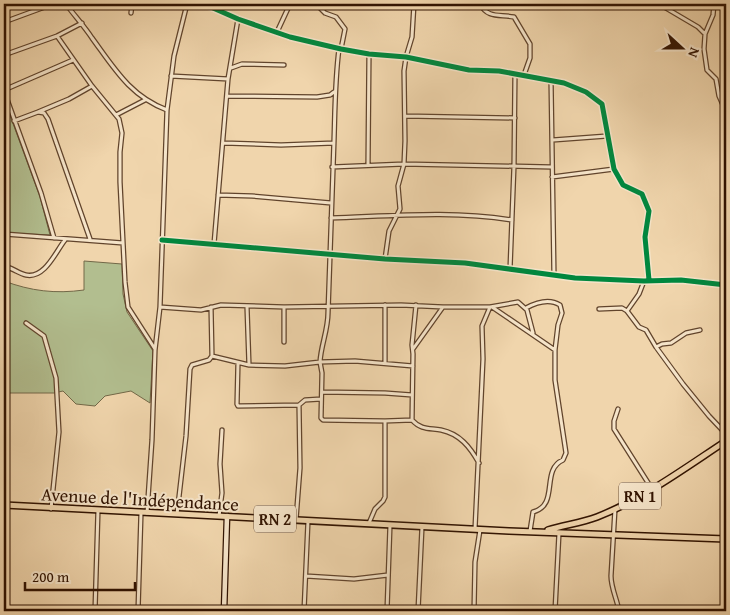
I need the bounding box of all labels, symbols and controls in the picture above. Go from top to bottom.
north arrow [658,22,708,72]
text: N [683,45,705,61]
street label: Avenue de l'Indépendance [41,480,239,518]
road number: RN 1 [619,482,661,510]
road number: RN 2 [254,506,296,532]
scale bar [25,560,135,592]
text: 200 m [32,566,70,587]

